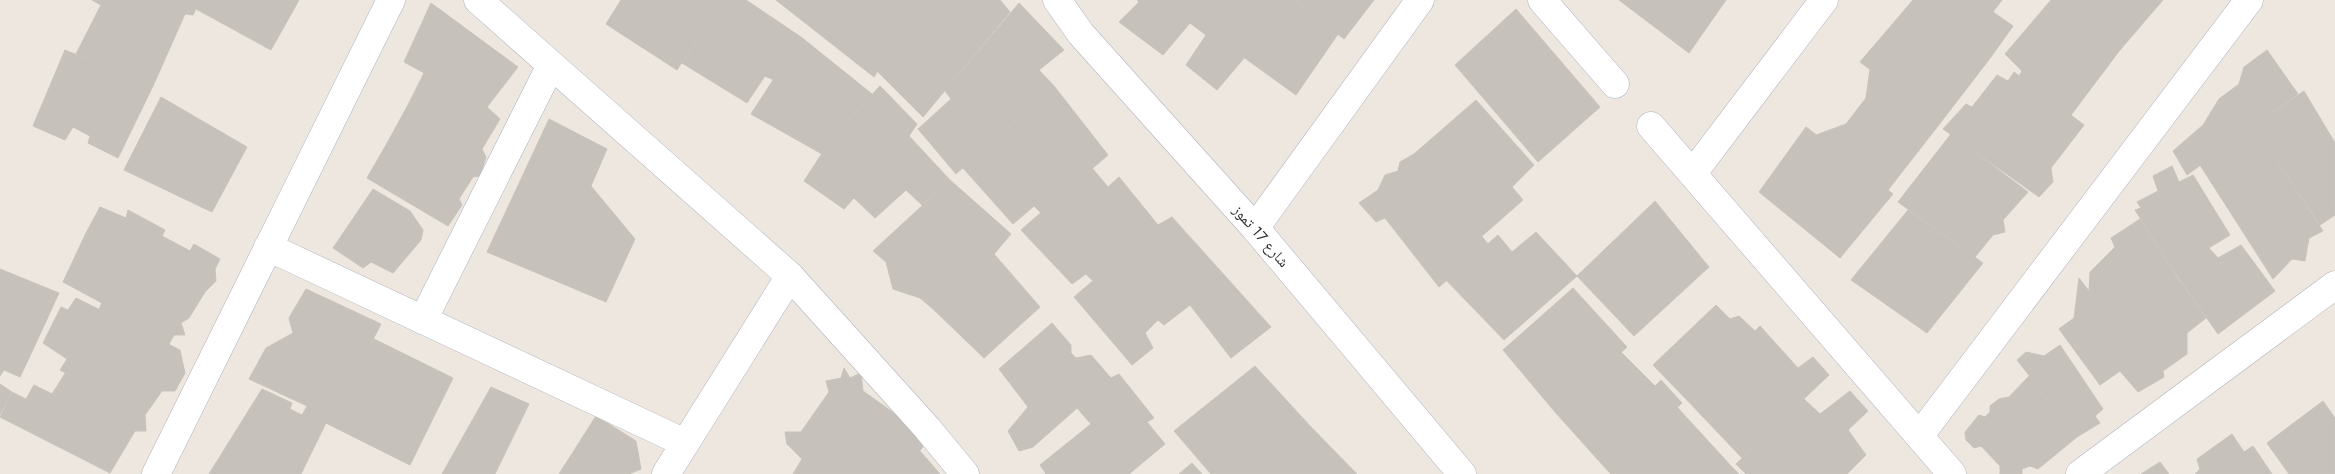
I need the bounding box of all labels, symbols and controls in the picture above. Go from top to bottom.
street label: شارع 17 تموز [1227,199,1294,272]

